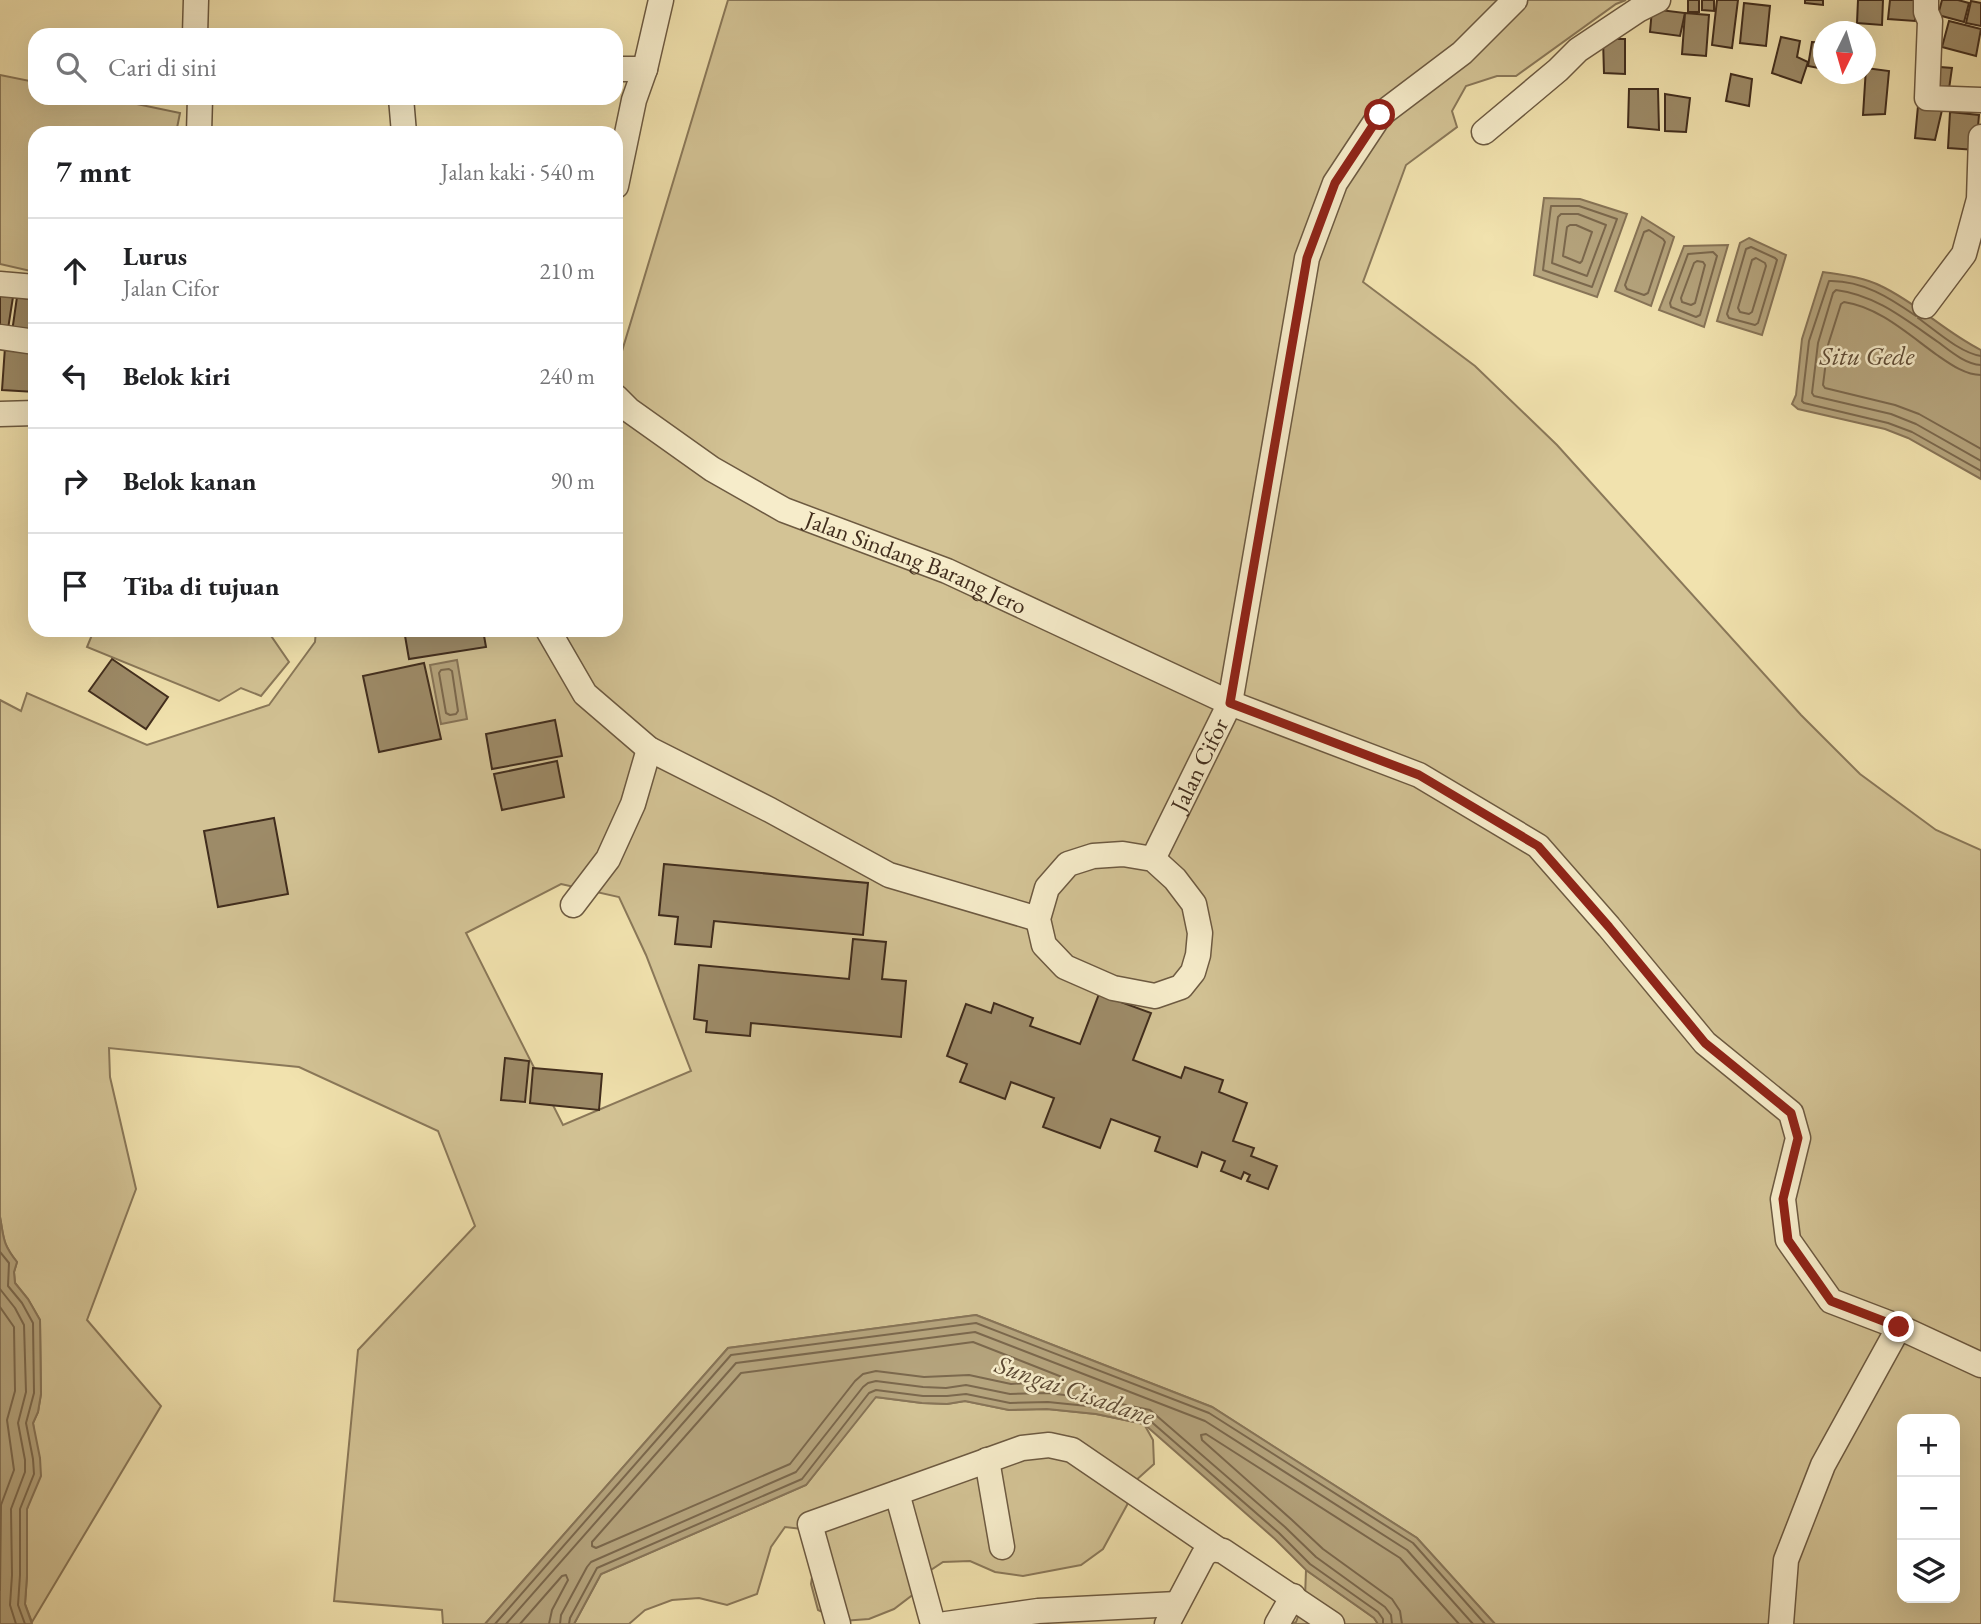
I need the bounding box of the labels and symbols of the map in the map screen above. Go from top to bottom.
north arrow [1813,21,1876,84]
route start [1364,99,1395,130]
water label: Situ Gede [1819,339,1916,373]
street label: Jalan Sindang Barang Jero [799,503,1032,621]
street label: Jalan Cifor [1162,713,1235,818]
route end [1883,1311,1914,1342]
water label: Sungai Cisadane [990,1347,1160,1434]

